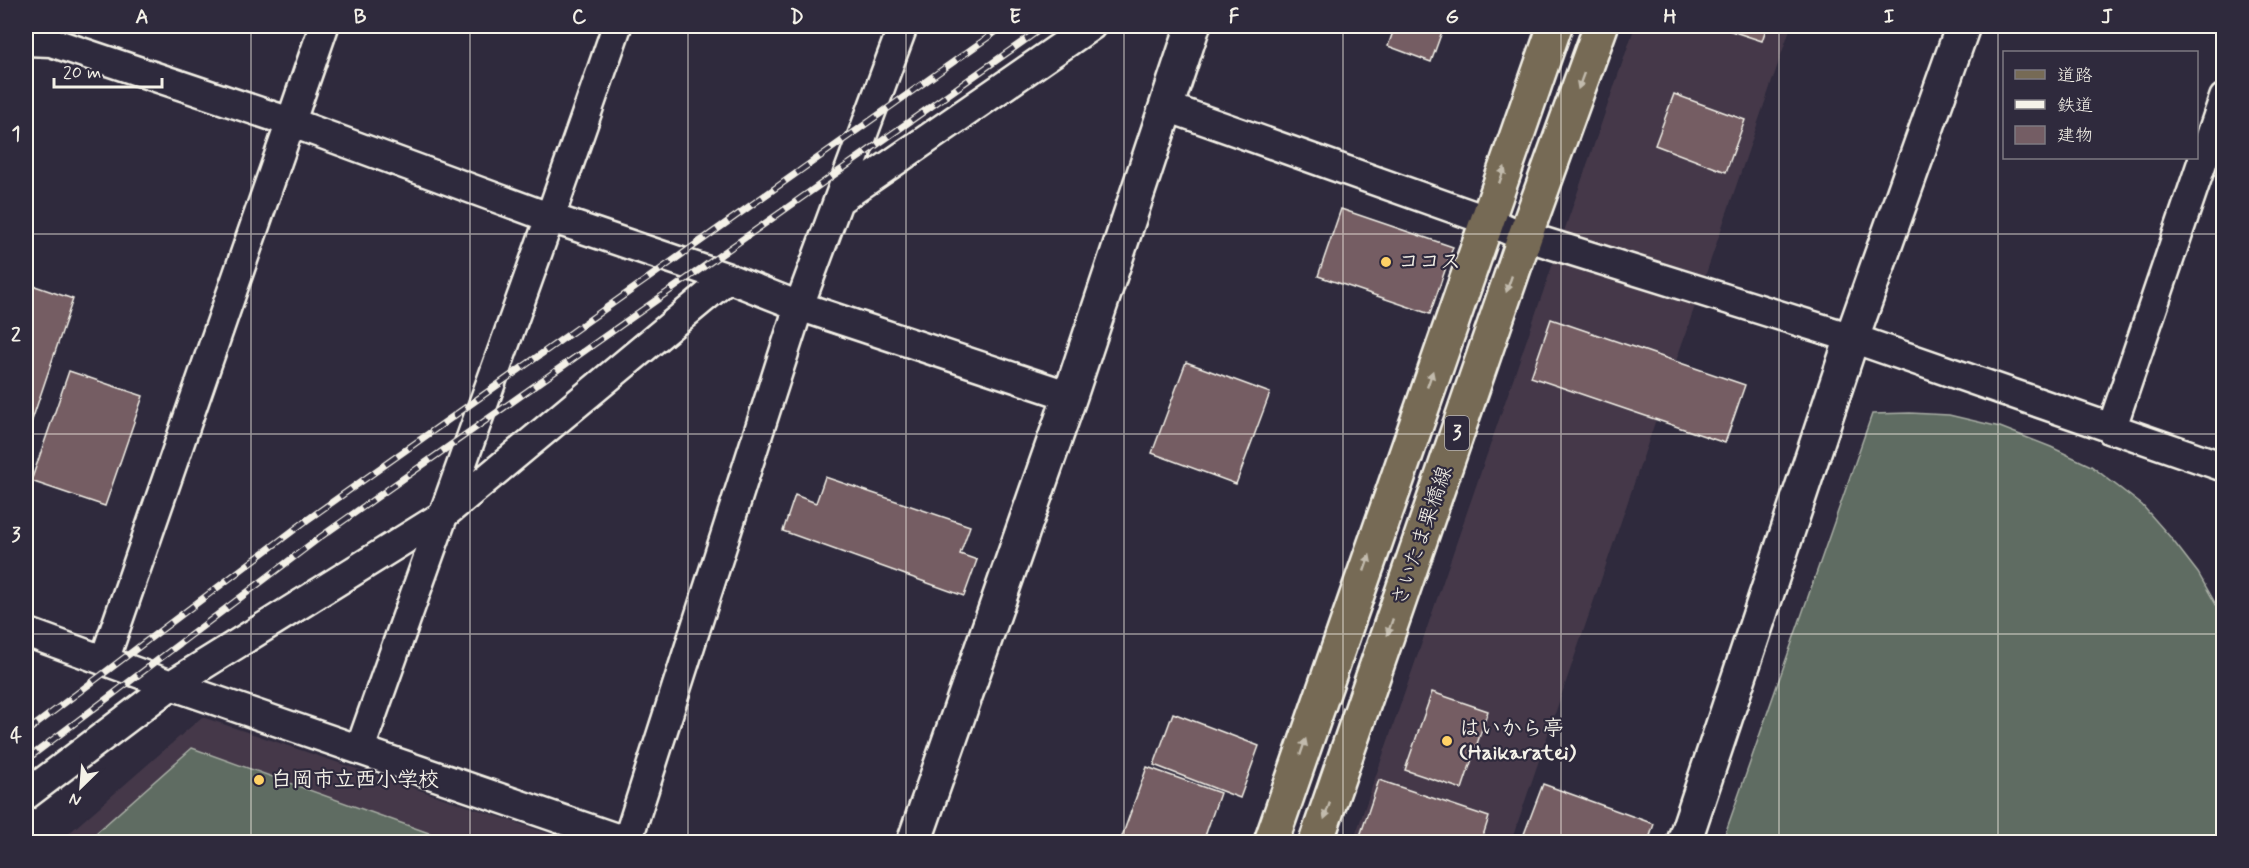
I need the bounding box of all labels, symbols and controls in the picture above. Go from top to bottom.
text: A [135,4,149,31]
text: B [354,4,367,31]
text: C [572,4,587,31]
text: D [790,4,804,31]
text: E [1009,4,1021,31]
text: F [1229,4,1240,31]
text: G [1445,4,1459,31]
text: H [1663,4,1677,31]
text: I [1884,4,1894,31]
text: J [2101,4,2113,31]
scale bar [54,51,162,89]
legend [2003,51,2198,159]
text: 20 m [63,61,101,85]
text: 道路 [2057,64,2093,88]
one-way arrow [1576,72,1586,90]
text: 鉄道 [2057,94,2093,118]
text: 1 [12,121,20,148]
text: 建物 [2057,124,2093,148]
one-way arrow [1497,166,1507,184]
place label: ココス [1398,248,1461,276]
marker: ココス [1379,255,1393,269]
one-way arrow [1503,275,1513,293]
text: 2 [11,322,21,349]
one-way arrow [1426,370,1436,388]
road number: 3 [1445,416,1469,450]
street label: さいたま栗橋線 [1385,462,1459,610]
text: 3 [11,522,21,549]
one-way arrow [1362,554,1372,572]
one-way arrow [1385,618,1395,636]
place label: はいから亭 (Haikaratei) [1459,715,1576,767]
text: 4 [10,723,22,750]
marker: はいから亭 (Haikaratei) [1440,734,1454,748]
one-way arrow [1299,738,1309,756]
north arrow [51,757,111,817]
place label: 白岡市立西小学校 [271,766,439,794]
marker: 白岡市立西小学校 [252,773,266,787]
text: N [66,787,85,811]
one-way arrow [1322,803,1331,821]

